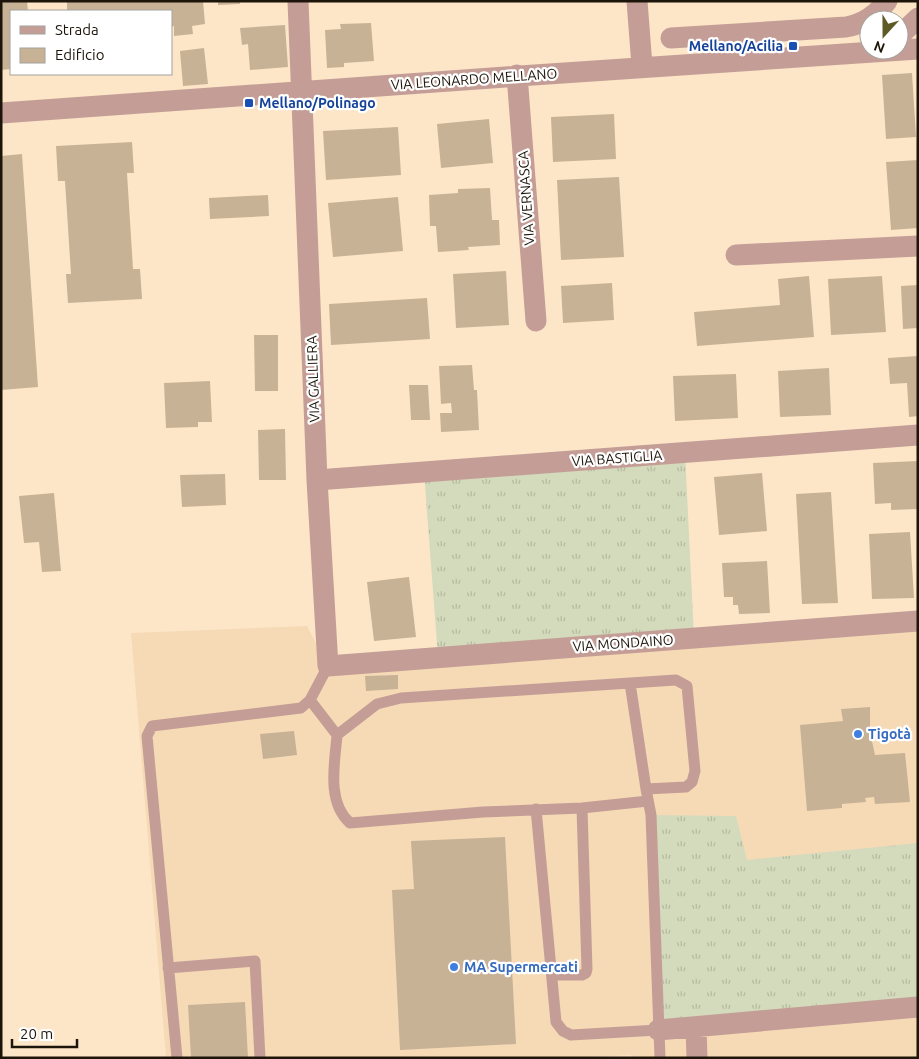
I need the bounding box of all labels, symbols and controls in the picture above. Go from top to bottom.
legend [10,10,172,75]
north arrow [859,10,909,60]
text: Strada [55,21,99,38]
place label: Mellano/Acilia [689,38,783,54]
text: N [872,38,887,56]
marker: Mellano/Acilia [787,40,799,52]
text: Edificio [55,46,104,63]
street label: VIA LEONARDO MELLANO [390,65,558,93]
place label: Mellano/Polinago [259,95,376,111]
marker: Mellano/Polinago [243,97,255,109]
street label: VIA VERNASCA [515,150,537,246]
street label: VIA GALLIERA [303,335,323,423]
street label: VIA BASTIGLIA [571,447,663,469]
street label: VIA MONDAINO [572,631,674,655]
place label: Tigotà [868,726,911,742]
marker: Tigotà [852,728,864,740]
place label: MA Supermercati [464,959,578,975]
marker: MA Supermercati [448,961,460,973]
scale bar [12,1016,78,1048]
text: 20 m [20,1025,53,1042]

